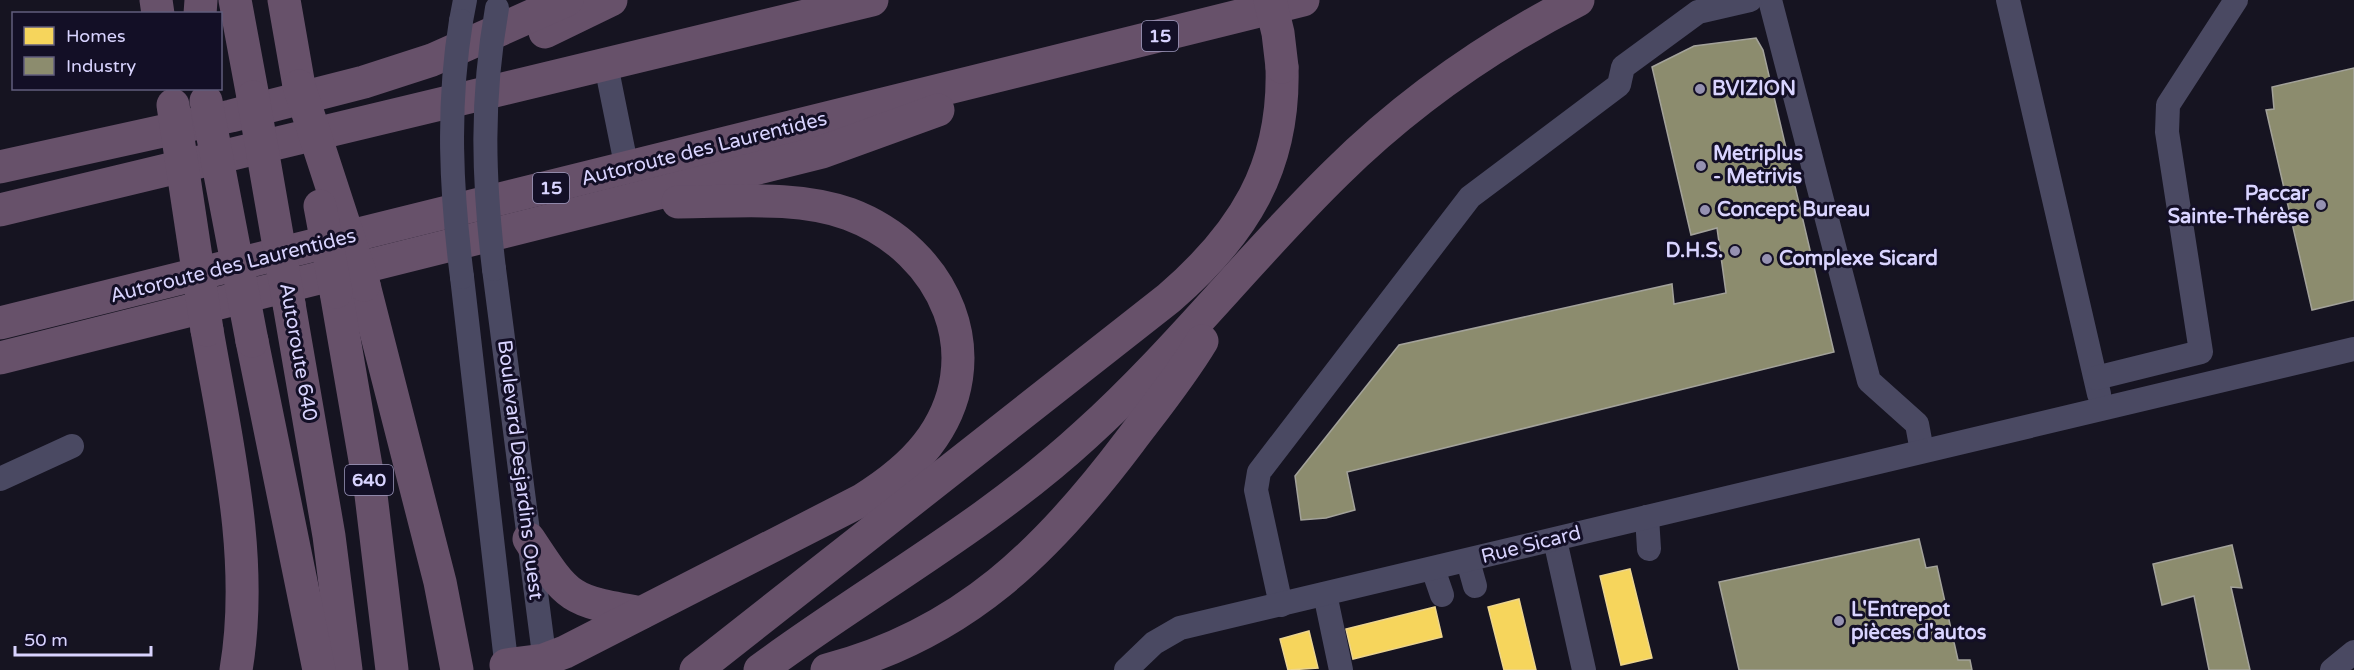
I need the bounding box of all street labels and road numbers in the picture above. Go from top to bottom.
road number: 15 [1142,21,1178,51]
street label: Autoroute des Laurentides [579,107,829,191]
road number: 15 [533,173,569,203]
street label: Autoroute des Laurentides [108,224,358,308]
street label: Autoroute 640 [274,281,322,423]
street label: Boulevard Desjardins Ouest [492,339,548,602]
road number: 640 [345,465,393,495]
street label: Rue Sicard [1479,521,1583,569]

